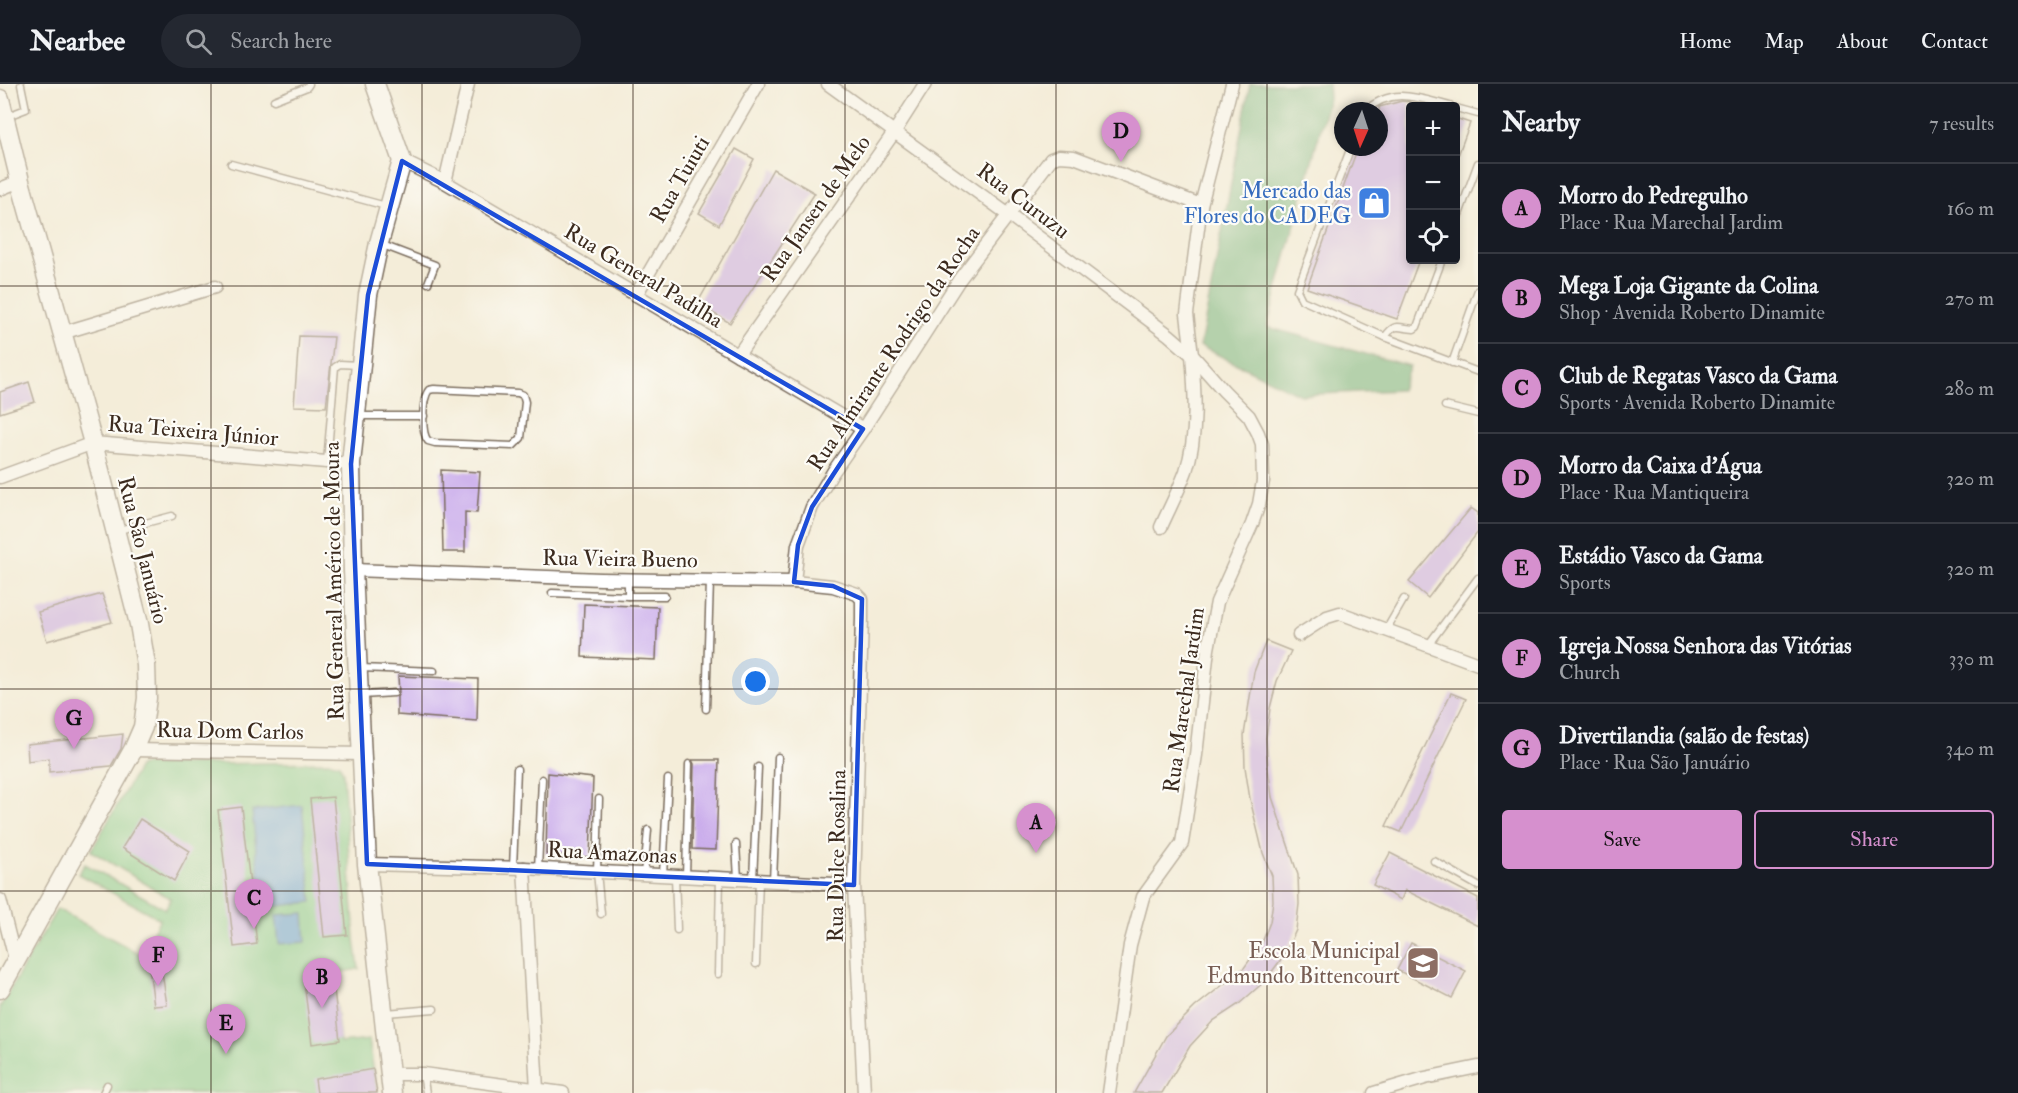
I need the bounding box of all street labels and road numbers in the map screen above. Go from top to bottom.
street label: Rua Jansen de Melo [755,130,877,287]
street label: Rua Tuiuti [644,131,716,228]
street label: Rua Curuzu [971,157,1076,245]
street label: Rua General Padilha [559,217,729,335]
street label: Rua Almirante Rodrigo da Rocha [801,220,987,476]
street label: Rua Teixeira Júnior [106,410,280,452]
street label: Rua General Américo de Moura [318,440,350,721]
street label: Rua São Januário [111,474,175,627]
street label: Rua Vieira Bueno [542,544,698,574]
street label: Rua Marechal Jardim [1157,606,1211,795]
street label: Rua Dom Carlos [156,716,304,746]
street label: Rua Dulce Rosalina [821,768,853,943]
street label: Rua Amazonas [546,836,678,870]

